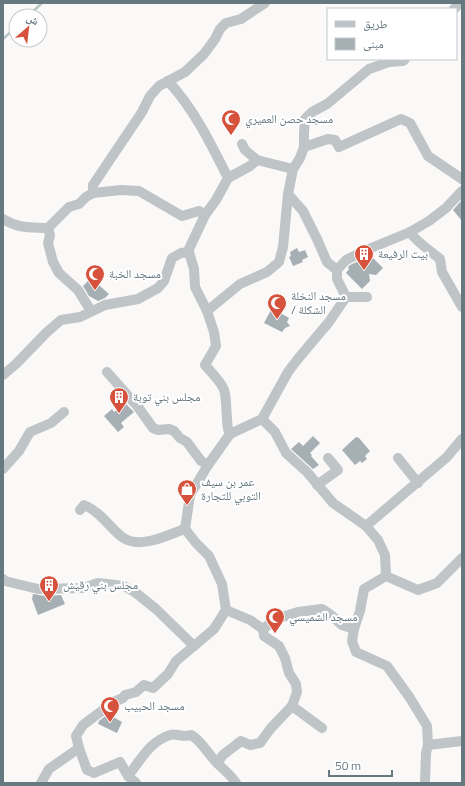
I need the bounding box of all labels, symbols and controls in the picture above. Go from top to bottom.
north arrow [8,8,48,48]
legend [327,8,457,60]
text: ش [24,9,42,29]
text: طريق [363,14,388,33]
text: مبنى [363,34,384,53]
mosque icon: مسجد حصن العميري [220,108,242,136]
place label: مسجد حصن العميري [245,109,333,129]
building icon: بيت الرفيعة [353,243,375,271]
place label: بيت الرفيعة [378,244,428,263]
mosque icon: مسجد الخبة [84,263,106,291]
place label: مسجد الخبة [109,264,161,283]
place label: مسجد النخلة / الشكلة [291,286,346,319]
mosque icon: مسجد النخلة / الشكلة [266,292,288,320]
building icon: مجلس بني توبة [108,386,130,414]
place label: مجلس بني توبة [133,387,200,407]
place label: عمر بن سيف التوبي للتجارة [201,472,261,506]
shop icon: عمر بن سيف التوبي للتجارة [176,478,198,506]
building icon: مجلس بني رقيش [38,574,60,602]
place label: مجلس بني رقيش [63,575,138,595]
mosque icon: مسجد الشميسي [264,606,286,634]
place label: مسجد الشميسي [289,607,358,627]
mosque icon: مسجد الحبيب [99,695,121,723]
place label: مسجد الحبيب [124,696,185,715]
scale bar [329,752,392,778]
text: 50 m [335,756,361,775]

